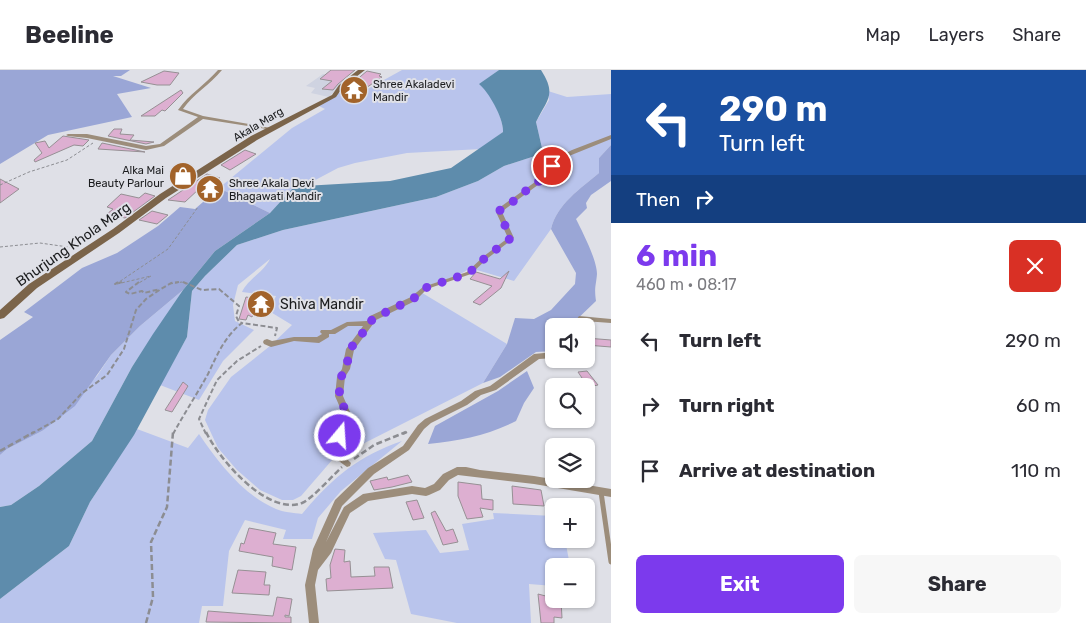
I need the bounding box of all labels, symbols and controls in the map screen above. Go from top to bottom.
text: Beeline [25,21,114,49]
text: Map [866,24,901,46]
text: Layers [929,24,984,46]
text: Share [1012,24,1061,46]
temple icon: Shree Akaladevi Mandir [339,75,369,105]
place label: Shree Akaladevi Mandir [373,78,454,104]
text: 290 m [719,88,828,130]
icon: left [636,90,701,155]
street label: Akala Marg [231,104,286,144]
text: Turn left [719,130,805,157]
pin [531,145,573,187]
icon: arrive [538,152,566,180]
shop icon: Alka Mai Beauty Parlour [168,161,198,191]
place label: Alka Mai Beauty Parlour [88,164,165,190]
temple icon: Shree Akala Devi Bhagawati Mandir [195,174,225,204]
place label: Shree Akala Devi Bhagawati Mandir [229,177,322,203]
icon: right [690,185,718,213]
text: Then [636,188,680,211]
street label: Bhurjung Khola Marg [13,199,134,290]
text: 6 min [636,238,717,274]
button: close [1009,240,1061,292]
text: 460 m · 08:17 [636,275,737,294]
temple icon: Shiva Mandir [246,289,276,319]
place label: Shiva Mandir [280,296,364,313]
map controls [545,318,595,608]
button: sound [545,318,595,368]
icon: left [636,327,664,355]
text: Turn left [679,329,761,352]
text: 290 m [1005,329,1061,352]
button: search [545,378,595,428]
icon: right [636,392,664,420]
text: Turn right [679,394,774,417]
text: 60 m [1016,394,1061,417]
position arrow [313,409,365,461]
button: layers [545,438,595,488]
icon: arrive [636,457,664,485]
text: Arrive at destination [679,459,875,482]
text: 110 m [1011,459,1061,482]
button: + [545,498,595,548]
button: Exit [636,555,844,613]
button: Share [854,555,1061,613]
button: − [545,558,595,608]

